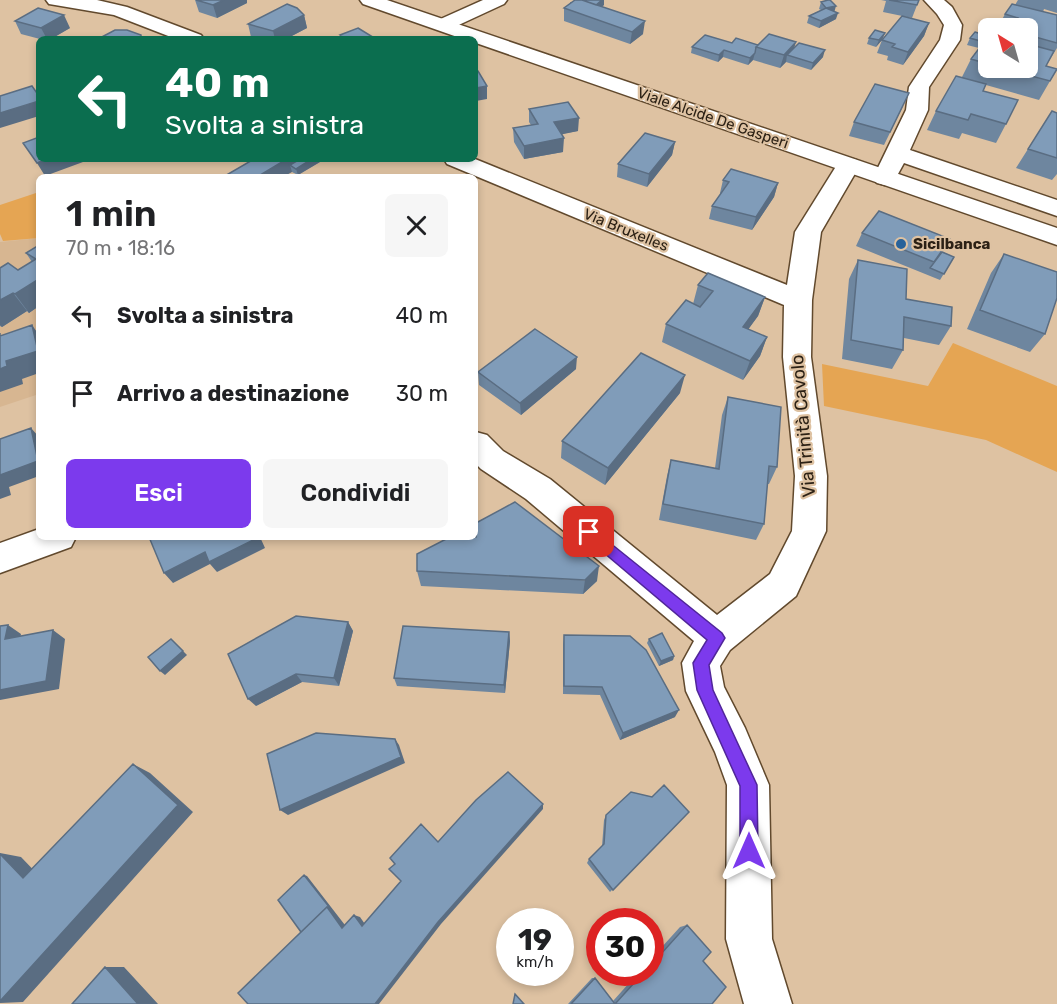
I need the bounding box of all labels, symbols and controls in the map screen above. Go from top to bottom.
north arrow [978,18,1038,78]
map controls [978,18,1038,78]
text: 40 m [165,58,270,108]
icon: left [66,60,144,138]
street label: Viale Alcide De Gasperi [635,84,791,152]
text: Svolta a sinistra [165,109,364,141]
text: 1 min [66,192,157,235]
button: close [385,194,448,257]
street label: Via Bruxelles [581,205,671,255]
place label: Sicilbanca [913,235,990,253]
text: 70 m · 18:16 [66,236,175,260]
marker: Sicilbanca [894,237,908,251]
icon: left [66,299,99,332]
text: Svolta a sinistra [117,302,294,329]
text: 40 m [395,302,448,329]
street label: Via Trinità Cavolo [786,354,820,498]
icon: arrive [66,377,99,410]
text: Arrivo a destinazione [117,380,349,407]
text: 30 m [396,380,448,407]
button: Esci [66,459,251,528]
button: Condividi [263,459,448,528]
pin [563,506,614,557]
icon: arrive [572,515,605,548]
position arrow [717,819,781,883]
speed limit sign: 30 [586,908,664,986]
text: 19 [518,922,552,958]
text: km/h [516,953,554,971]

